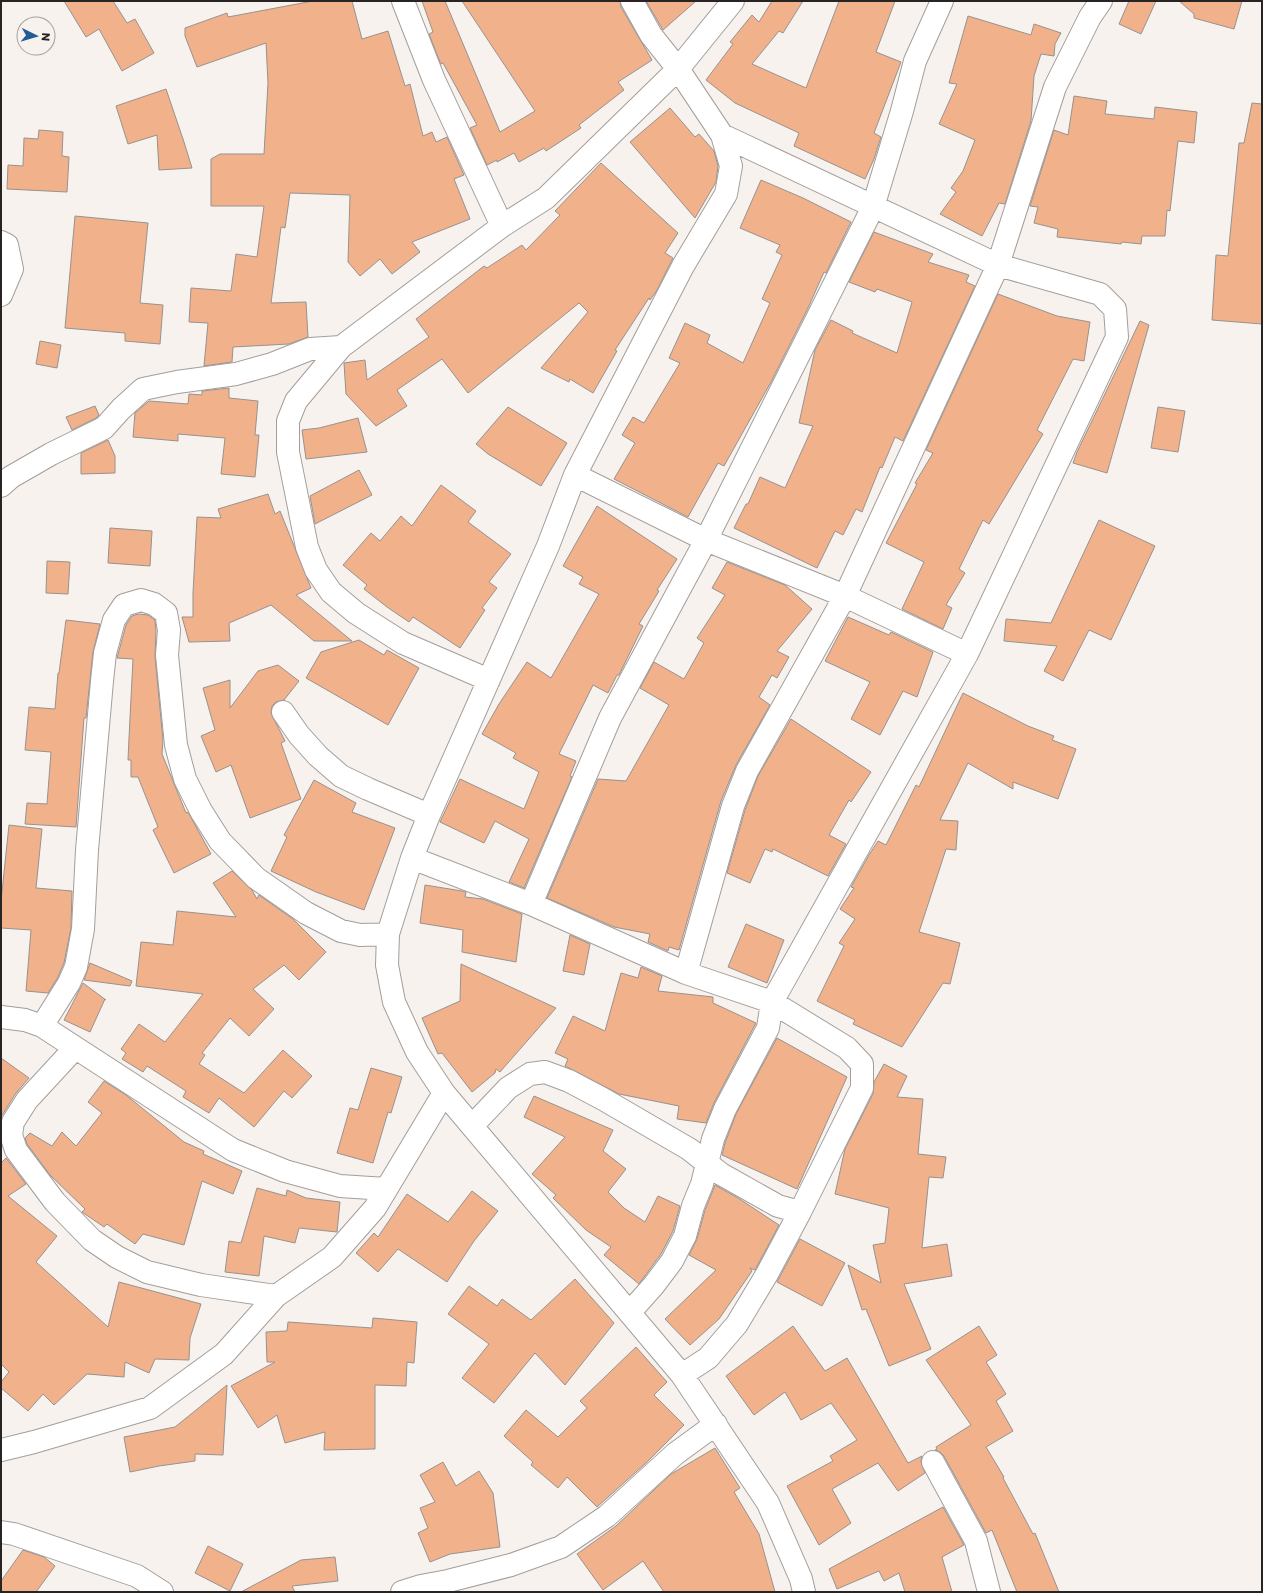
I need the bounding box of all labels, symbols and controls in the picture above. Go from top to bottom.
north arrow [16,16,56,56]
text: N [38,32,54,42]

